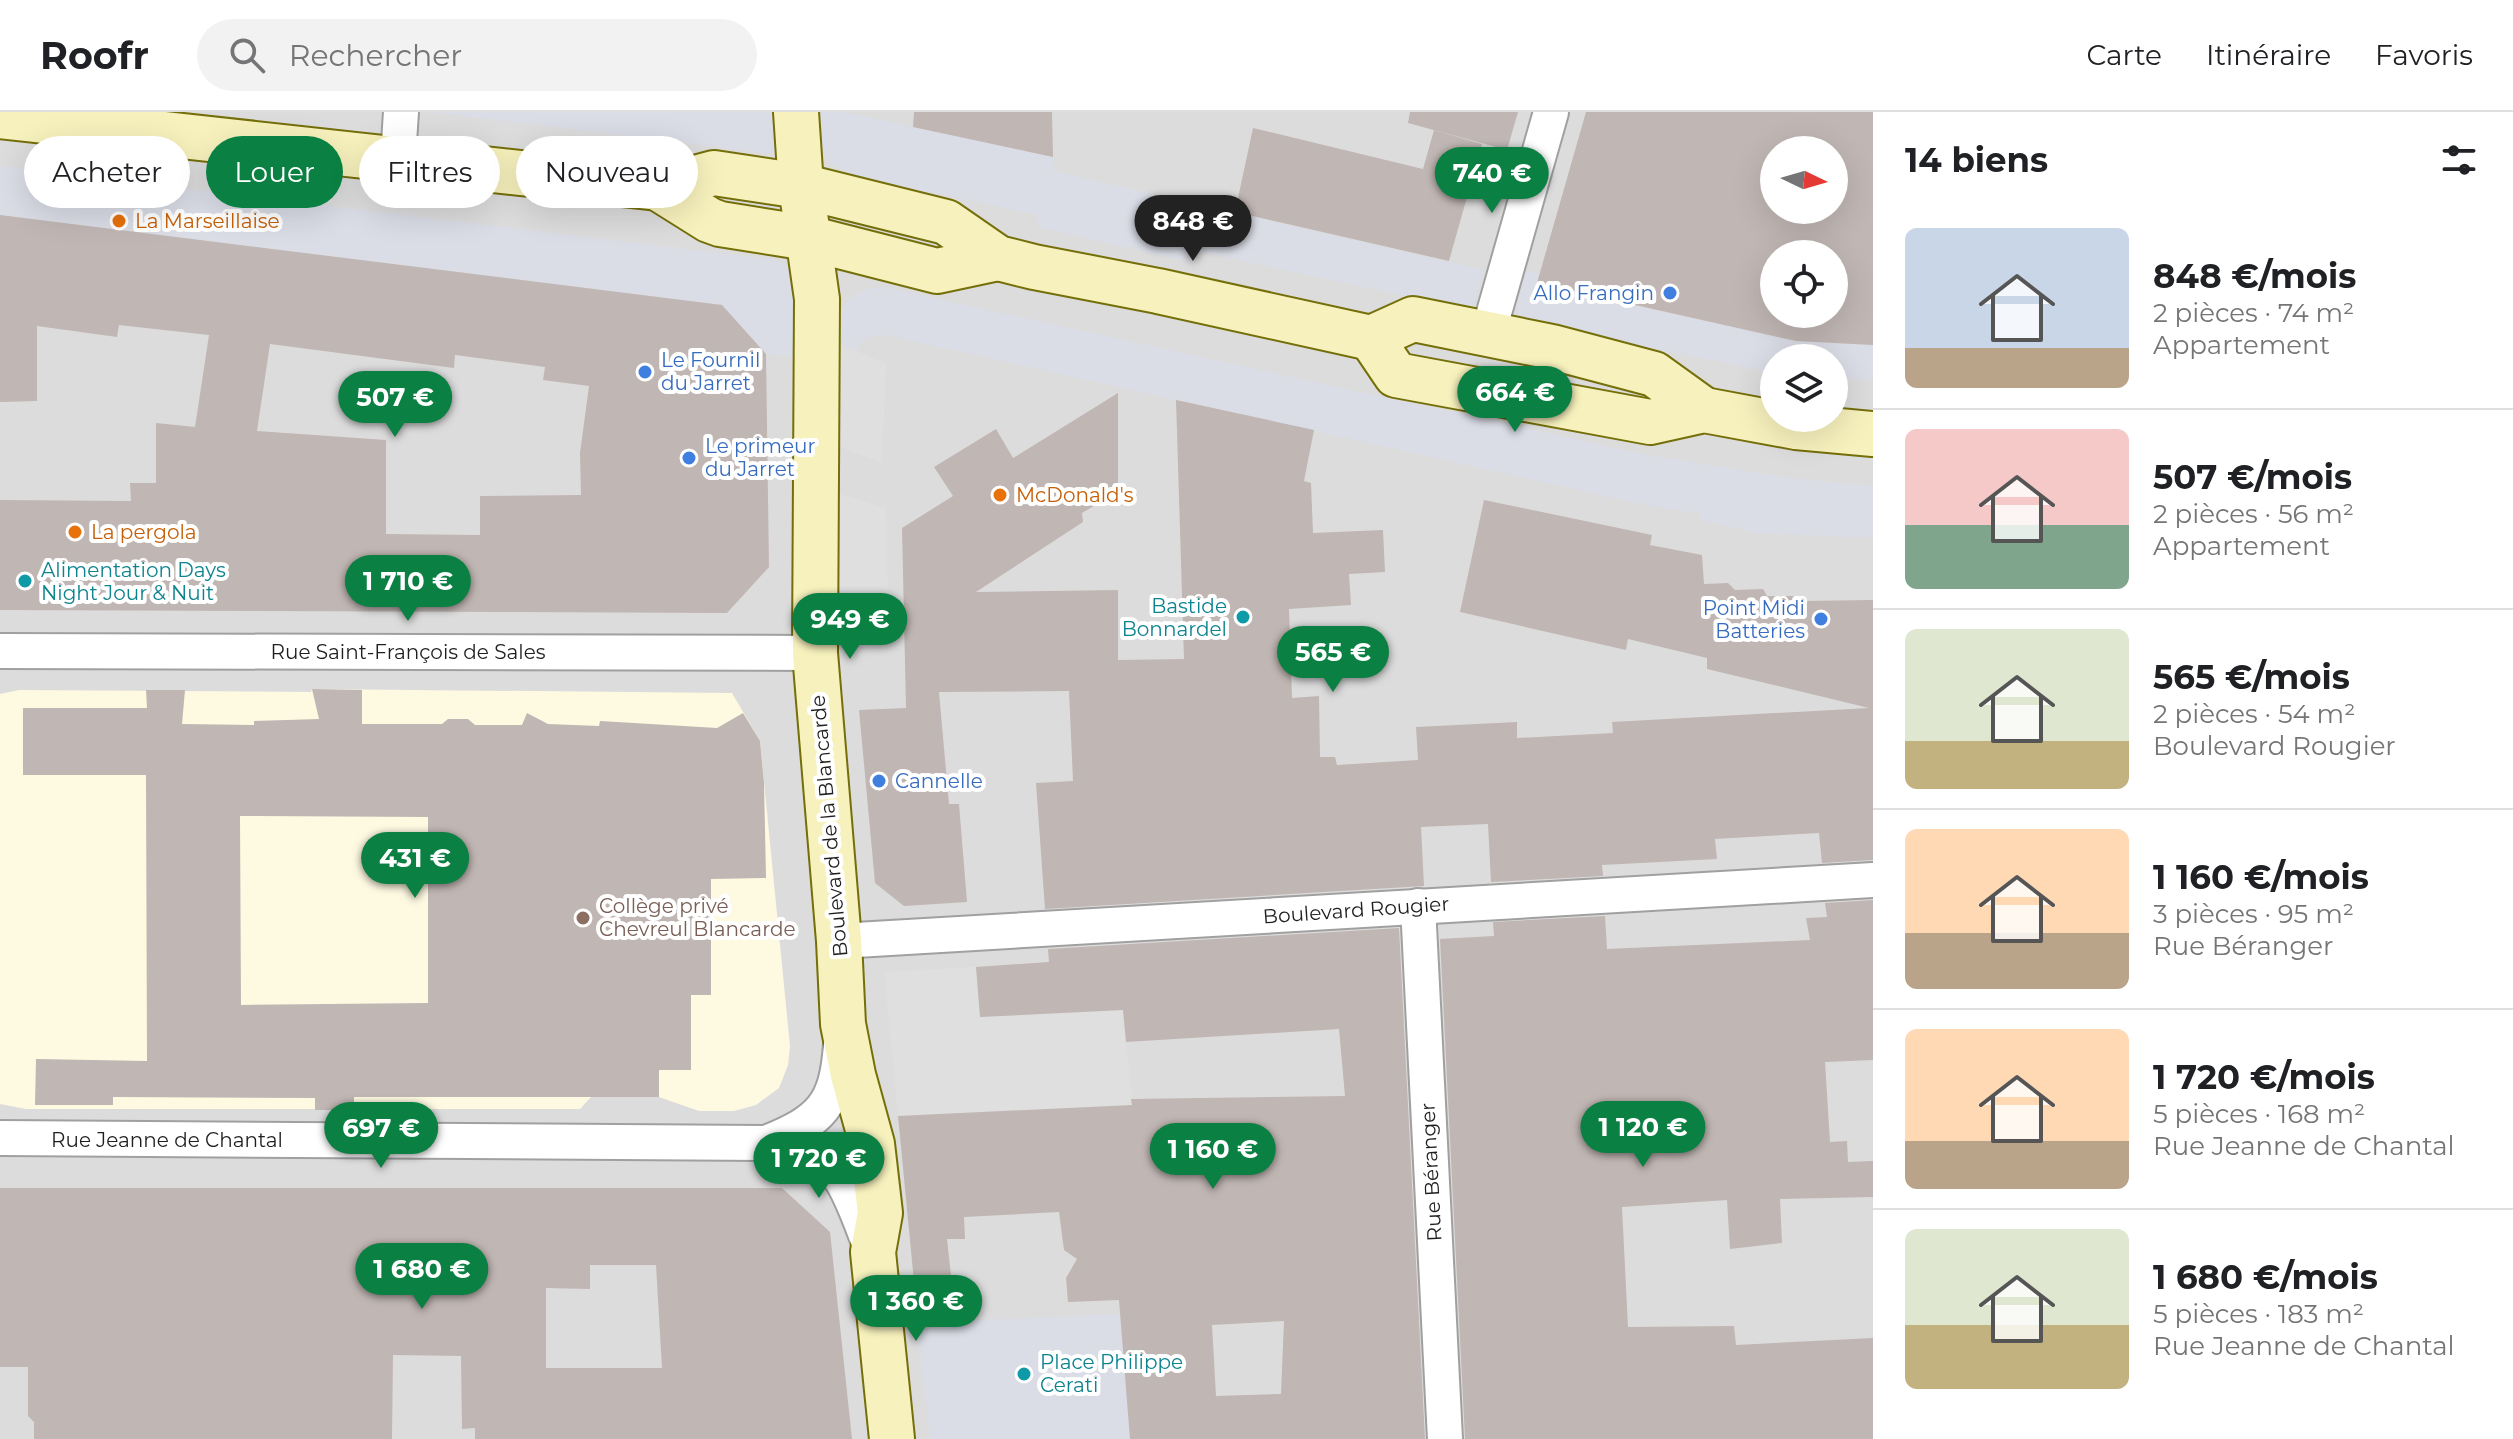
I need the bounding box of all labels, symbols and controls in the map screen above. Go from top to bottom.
search box [197,19,757,91]
text: Roofr [40,32,149,79]
icon: search [225,33,269,77]
text: Rechercher [289,37,462,74]
text: Carte [2086,38,2162,72]
text: Itinéraire [2206,38,2331,72]
text: Favoris [2375,38,2473,72]
chip: Acheter [24,136,190,208]
chip: Louer [206,136,343,208]
chip: Filtres [359,136,500,208]
chip: Nouveau [516,136,698,208]
north arrow [1760,136,1848,224]
map controls [1760,136,1848,432]
icon: filters [2437,138,2481,182]
text: 14 biens [1905,139,2048,181]
pin: 740 € [1436,147,1548,215]
text: 740 € [1453,157,1531,189]
pin: 848 € [1137,195,1249,263]
text: 848 € [1153,205,1233,237]
place label: La Marseillaise [135,209,280,233]
marker: La Marseillaise [110,212,128,230]
button: locate [1760,240,1848,328]
text: 848 €/mois [2153,255,2356,297]
icon: home [1969,260,2065,356]
place label: Allo Frangin [1534,281,1654,305]
marker: Allo Frangin [1661,284,1679,302]
text: 2 pièces · 74 m² [2153,297,2354,329]
text: Appartement [2153,329,2330,361]
button: layers [1760,344,1848,432]
place label: Le Fournil du Jarret [661,348,760,395]
marker: Le Fournil du Jarret [636,363,654,381]
pin: 664 € [1459,366,1571,434]
pin: 507 € [339,371,451,439]
text: 664 € [1475,376,1555,408]
text: 507 € [356,381,434,413]
place label: Le primeur du Jarret [705,434,816,481]
marker: Le primeur du Jarret [680,449,698,467]
text: 507 €/mois [2153,456,2352,498]
icon: home [1969,461,2065,557]
place label: McDonald's [1016,483,1134,507]
marker: McDonald's [991,486,1009,504]
text: 2 pièces · 56 m² [2153,498,2354,530]
place label: La pergola [91,520,197,544]
marker: La pergola [66,523,84,541]
text: Appartement [2153,530,2330,562]
pin: 1 710 € [334,555,482,623]
place label: Alimentation Days Night Jour & Nuit [41,558,226,605]
text: 1 710 € [363,565,453,597]
marker: Alimentation Days Night Jour & Nuit [16,572,34,590]
pin: 949 € [794,593,906,661]
place label: Bastide Bonnardel [1122,594,1227,641]
place label: Point Midi Batteries [1703,596,1805,643]
text: 949 € [810,603,890,635]
marker: Bastide Bonnardel [1234,608,1252,626]
marker: Point Midi Batteries [1812,610,1830,628]
pin: 565 € [1277,626,1389,694]
text: 565 € [1295,636,1371,668]
street label: Rue Saint-François de Sales [271,640,546,664]
text: 565 €/mois [2153,656,2350,698]
icon: home [1969,661,2065,757]
street label: Boulevard de la Blancarde [806,694,852,958]
text: 2 pièces · 54 m² [2153,698,2355,730]
text: Boulevard Rougier [2153,730,2396,762]
place label: Cannelle [895,769,983,793]
marker: Cannelle [870,772,888,790]
pin: 431 € [359,832,471,900]
text: 431 € [379,842,451,874]
text: 1 160 €/mois [2153,856,2369,898]
icon: home [1969,861,2065,957]
street label: Boulevard Rougier [1262,892,1450,928]
place label: Collège privé Chevreul Blancarde [599,894,796,941]
text: 3 pièces · 95 m² [2153,898,2354,930]
marker: Collège privé Chevreul Blancarde [574,909,592,927]
text: Rue Béranger [2153,930,2333,962]
text: 1 720 €/mois [2153,1056,2375,1098]
icon: home [1969,1061,2065,1157]
text: 5 pièces · 168 m² [2153,1098,2365,1130]
pin: 1 120 € [1569,1101,1717,1169]
pin: 697 € [325,1102,437,1170]
street label: Rue Béranger [1415,1102,1447,1242]
text: 1 120 € [1598,1111,1688,1143]
text: 697 € [342,1112,420,1144]
pin: 1 160 € [1139,1123,1287,1191]
street label: Rue Jeanne de Chantal [51,1128,283,1152]
text: Rue Jeanne de Chantal [2153,1130,2455,1162]
pin: 1 720 € [745,1132,893,1200]
text: 1 160 € [1168,1133,1258,1165]
text: 1 720 € [771,1142,867,1174]
pin: 1 680 € [348,1243,496,1311]
text: 1 680 € [373,1253,471,1285]
text: 1 680 €/mois [2153,1256,2378,1298]
icon: home [1969,1261,2065,1357]
pin: 1 360 € [842,1275,990,1343]
text: 1 360 € [868,1285,964,1317]
text: 5 pièces · 183 m² [2153,1298,2364,1330]
text: Rue Jeanne de Chantal [2153,1330,2455,1362]
place label: Place Philippe Cerati [1040,1350,1183,1397]
marker: Place Philippe Cerati [1015,1365,1033,1383]

